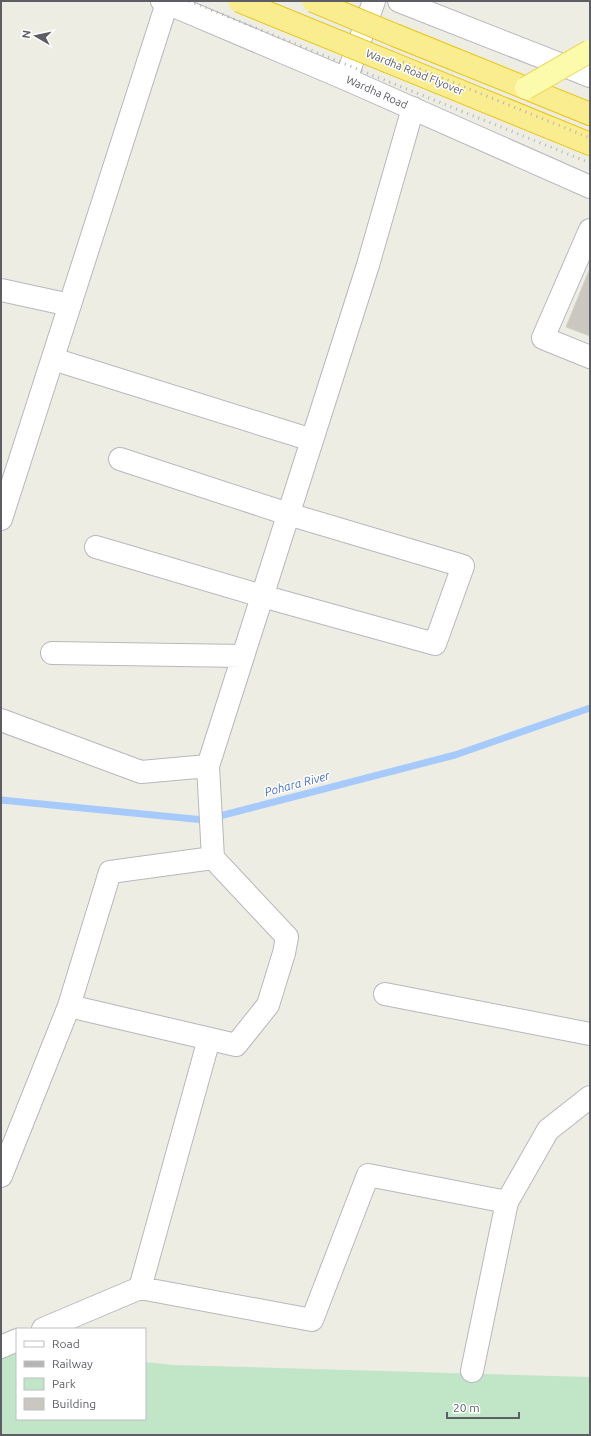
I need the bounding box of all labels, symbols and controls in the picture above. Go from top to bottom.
north arrow [16,16,56,56]
text: N [20,29,33,39]
street label: Wardha Road Flyover [364,46,466,98]
street label: Wardha Road [344,73,410,111]
water label: Pohara River [263,768,331,798]
legend [16,1328,146,1420]
text: Road [52,1337,80,1350]
text: Railway [52,1357,93,1370]
text: Park [52,1377,76,1390]
scale bar [447,1394,519,1420]
text: Building [52,1397,96,1410]
text: 20 m [453,1401,480,1414]

